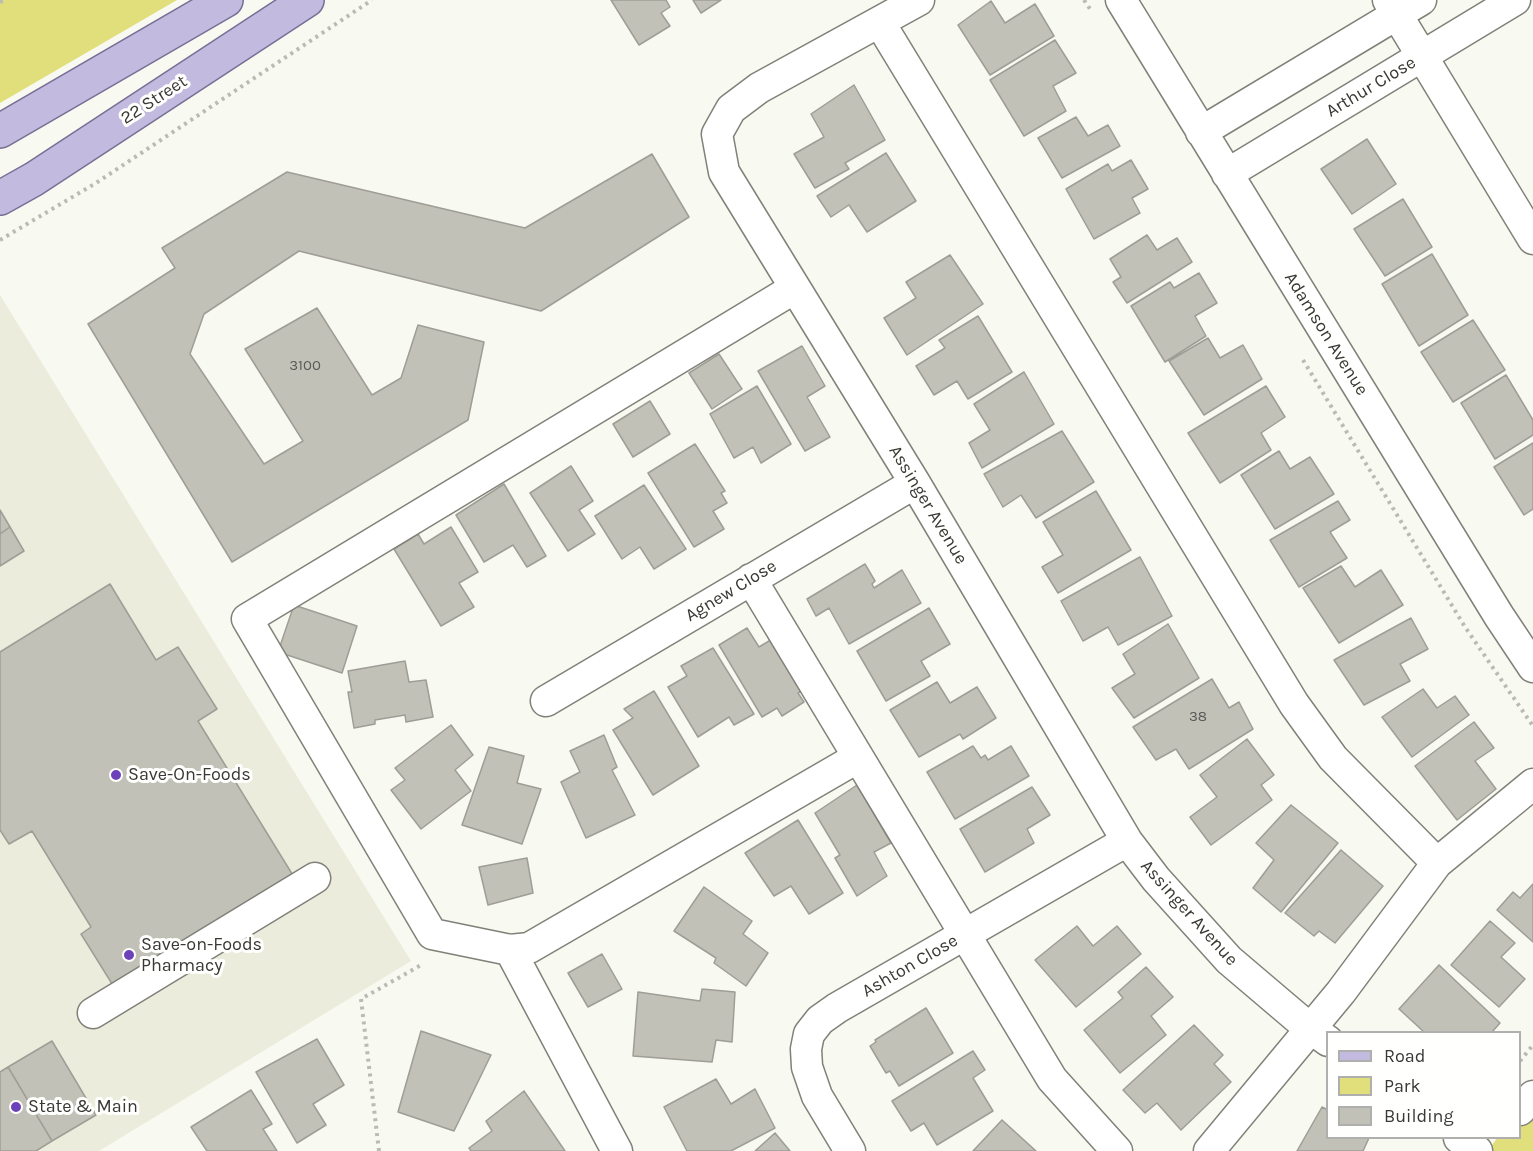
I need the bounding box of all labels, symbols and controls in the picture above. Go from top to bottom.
street label: Arthur Close [1322,52,1420,122]
street label: 22 Street [117,71,191,129]
street label: Adamson Avenue [1279,268,1373,400]
house number: 3100 [289,357,321,375]
street label: Assinger Avenue [884,442,972,568]
street label: Agnew Close [681,555,781,627]
house number: 38 [1189,708,1207,726]
place label: Save-On-Foods [128,764,251,786]
marker: Save-On-Foods [109,768,123,782]
street label: Assinger Avenue [1136,856,1242,970]
street label: Ashton Close [858,930,962,1002]
place label: Save-on-Foods Pharmacy [141,934,262,976]
marker: Save-on-Foods Pharmacy [122,948,136,962]
legend [1326,1031,1521,1139]
text: Road [1384,1045,1425,1067]
text: Park [1384,1075,1421,1097]
place label: State & Main [28,1096,138,1118]
marker: State & Main [9,1100,23,1114]
text: Building [1384,1105,1454,1127]

